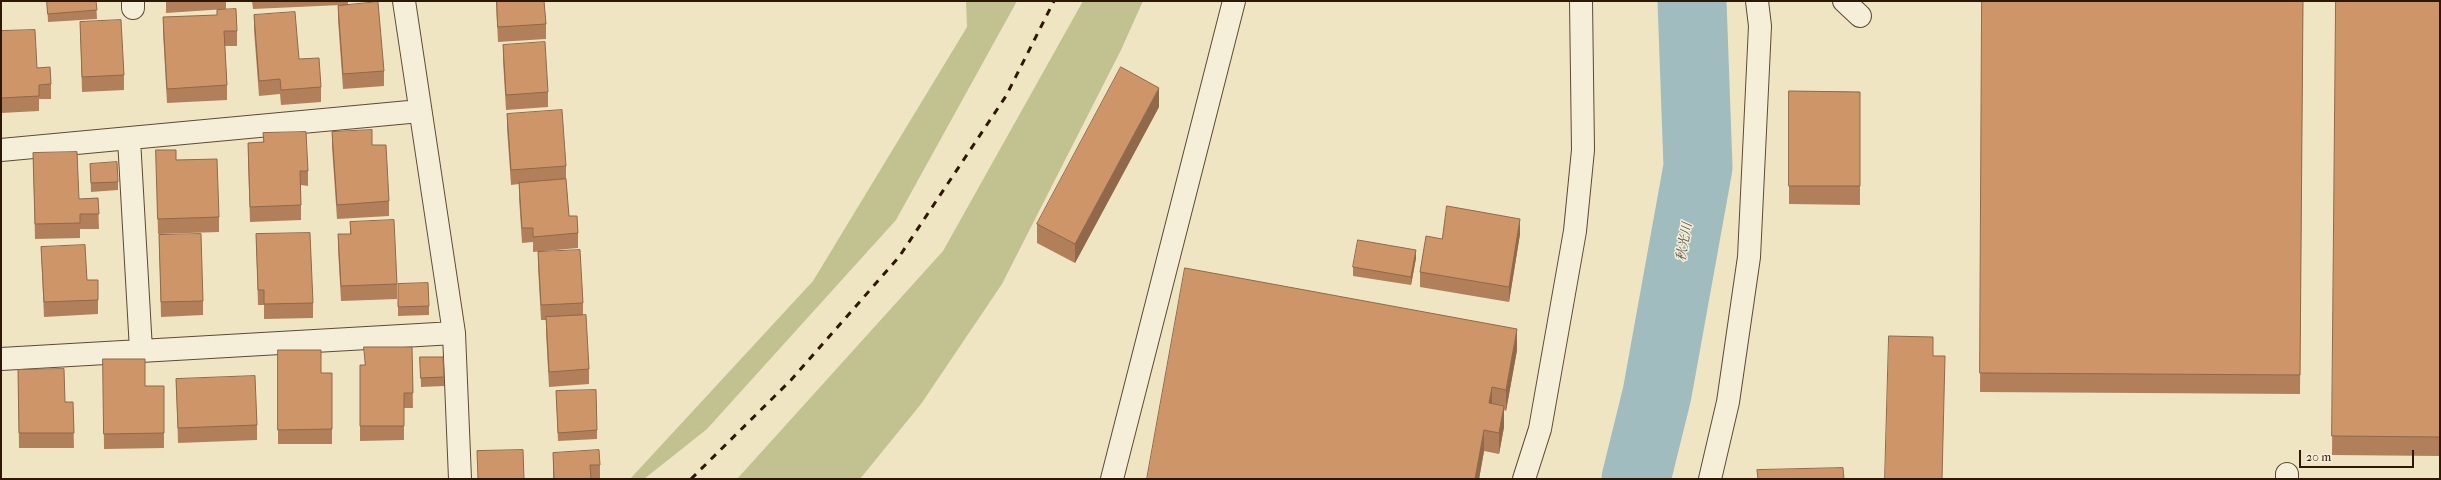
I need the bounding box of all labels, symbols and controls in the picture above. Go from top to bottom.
water label: 秋光川 [1674,221,1696,263]
scale bar [2301,442,2416,468]
text: 20 m [2306,450,2331,464]

